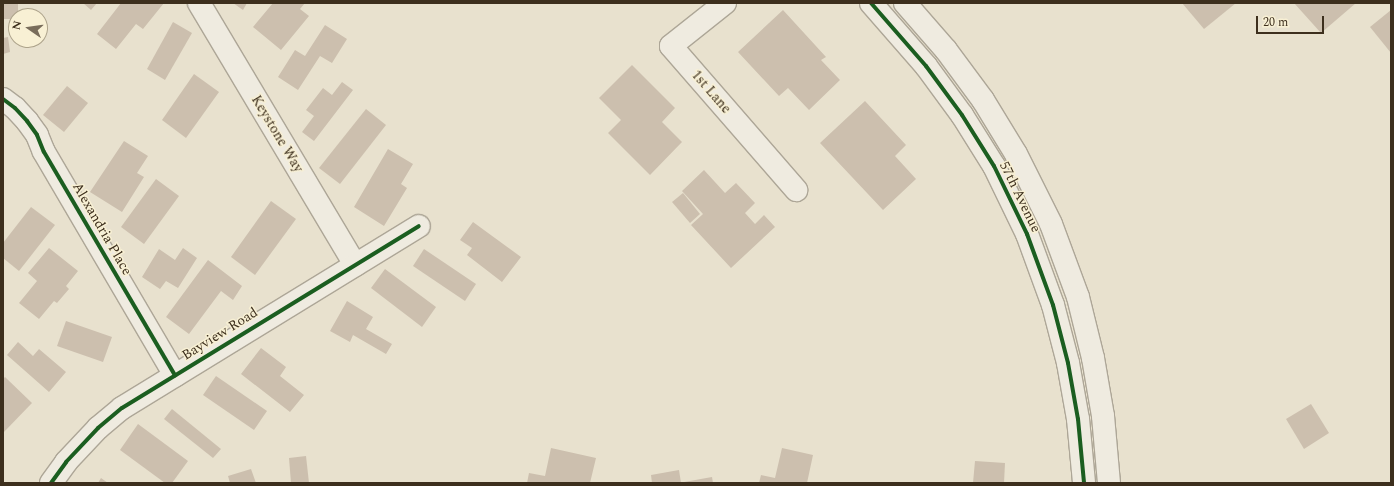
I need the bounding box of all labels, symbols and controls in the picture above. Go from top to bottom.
north arrow [8,8,48,48]
scale bar [1258,8,1326,34]
text: 20 m [1263,13,1288,32]
text: N [8,19,26,32]
street label: 1st Lane [688,67,734,117]
street label: Keystone Way [247,92,307,176]
street label: 57th Avenue [996,159,1044,235]
street label: Alexandria Place [69,180,135,278]
street label: Bayview Road [179,304,261,364]

